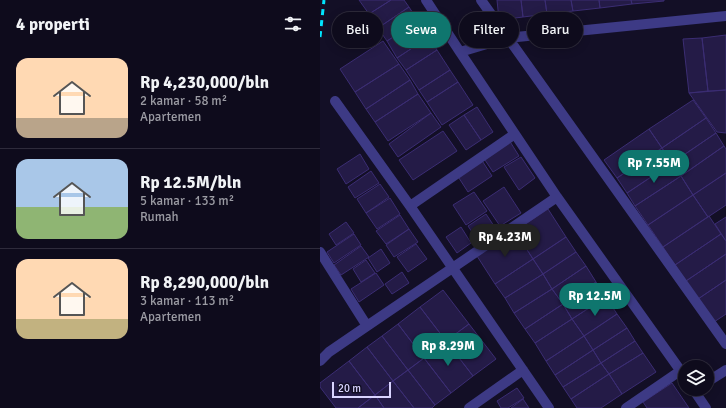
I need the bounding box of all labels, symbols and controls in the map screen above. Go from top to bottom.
chip: Beli [332,12,383,48]
chip: Sewa [391,12,451,48]
chip: Filter [459,12,519,48]
chip: Baru [527,12,583,48]
icon: filters [282,13,304,35]
text: 4 properti [16,14,90,35]
text: Rp 4,230,000/bln [140,72,269,93]
icon: home [48,74,96,122]
text: 2 kamar · 58 m² [140,93,227,109]
text: Apartemen [140,109,201,125]
pin: Rp 7.55M [613,150,695,184]
text: Rp 7.55M [627,155,681,171]
text: Rp 12.5M/bln [140,172,241,193]
icon: home [48,175,96,223]
text: 5 kamar · 133 m² [140,193,234,209]
text: Rumah [140,209,179,225]
pin: Rp 4.23M [464,224,546,258]
text: Rp 4.23M [478,229,532,245]
text: Rp 8,290,000/bln [140,272,269,293]
icon: home [48,275,96,323]
pin: Rp 12.5M [554,283,636,317]
text: Rp 12.5M [568,288,622,304]
text: 3 kamar · 113 m² [140,293,234,309]
text: Apartemen [140,309,201,325]
pin: Rp 8.29M [407,333,489,367]
text: Rp 8.29M [421,338,475,354]
map controls [678,360,714,396]
button: layers [678,360,714,396]
scale bar [332,380,391,399]
text: 20 m [338,382,361,395]

